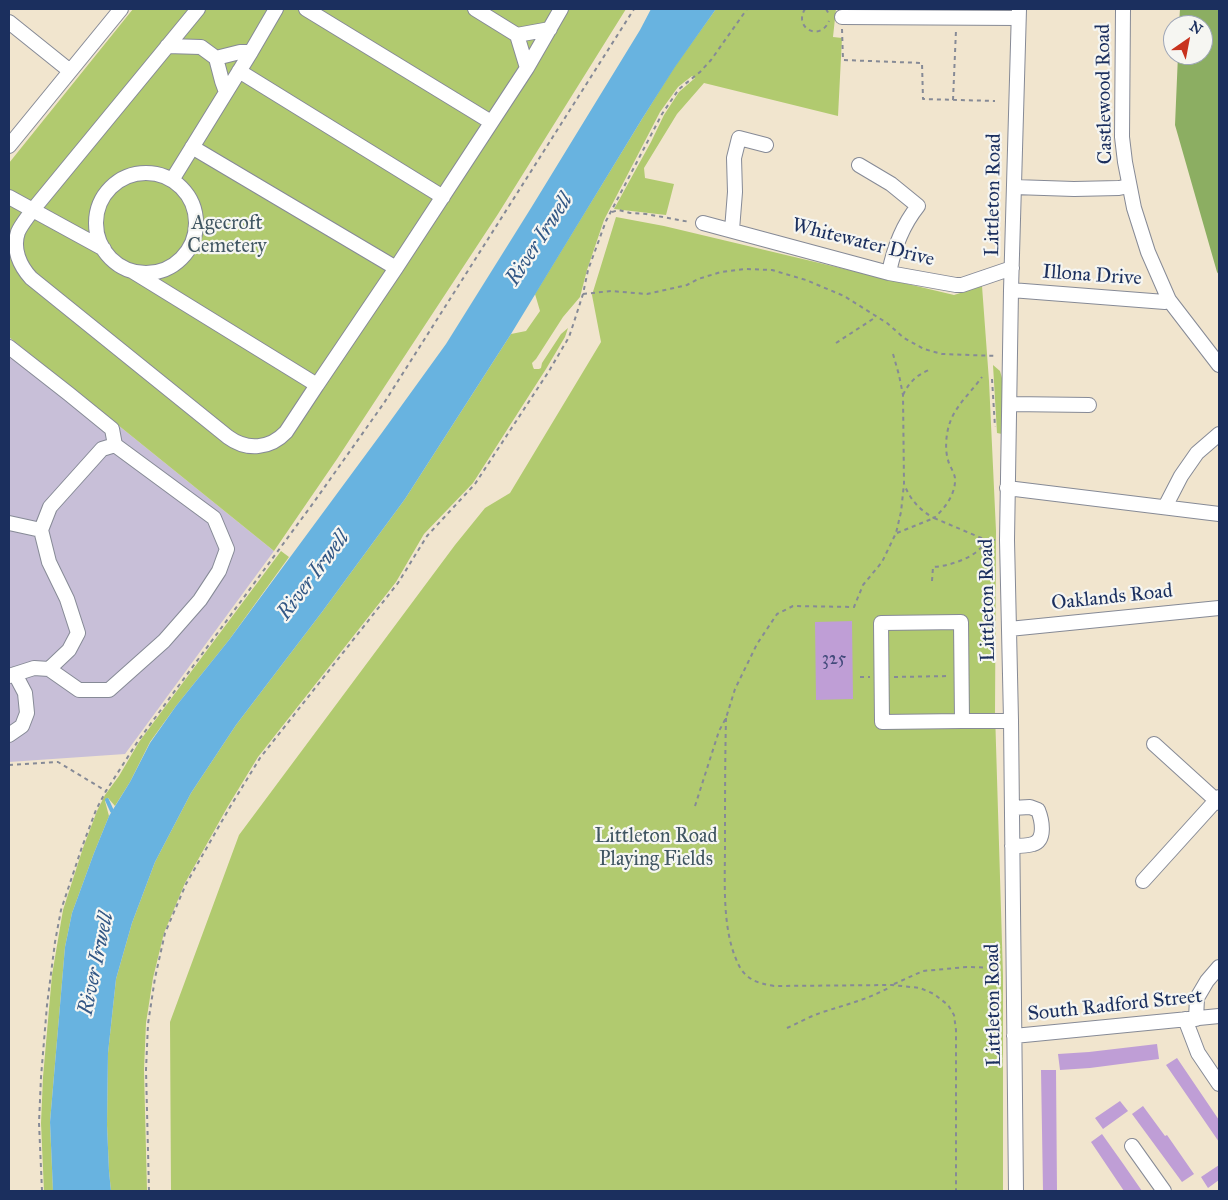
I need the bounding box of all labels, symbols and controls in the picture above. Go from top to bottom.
north arrow [1163,15,1213,65]
text: N [1186,17,1206,38]
street label: Castlewood Road [1092,24,1118,164]
street label: Littleton Road [981,133,1007,257]
water label: River Irwell [501,189,579,291]
park label: Agecroft Cemetery [187,212,267,259]
street label: Whitewater Drive [789,214,937,272]
street label: Illona Drive [1042,261,1142,291]
water label: River Irwell [273,527,355,625]
street label: Littleton Road [975,538,1001,662]
street label: Oaklands Road [1050,580,1174,616]
house number: 325 [822,649,846,671]
park label: Littleton Road Playing Fields [594,825,718,872]
water label: River Irwell [74,910,120,1018]
street label: Littleton Road [981,943,1007,1067]
street label: South Radford Street [1026,985,1204,1027]

